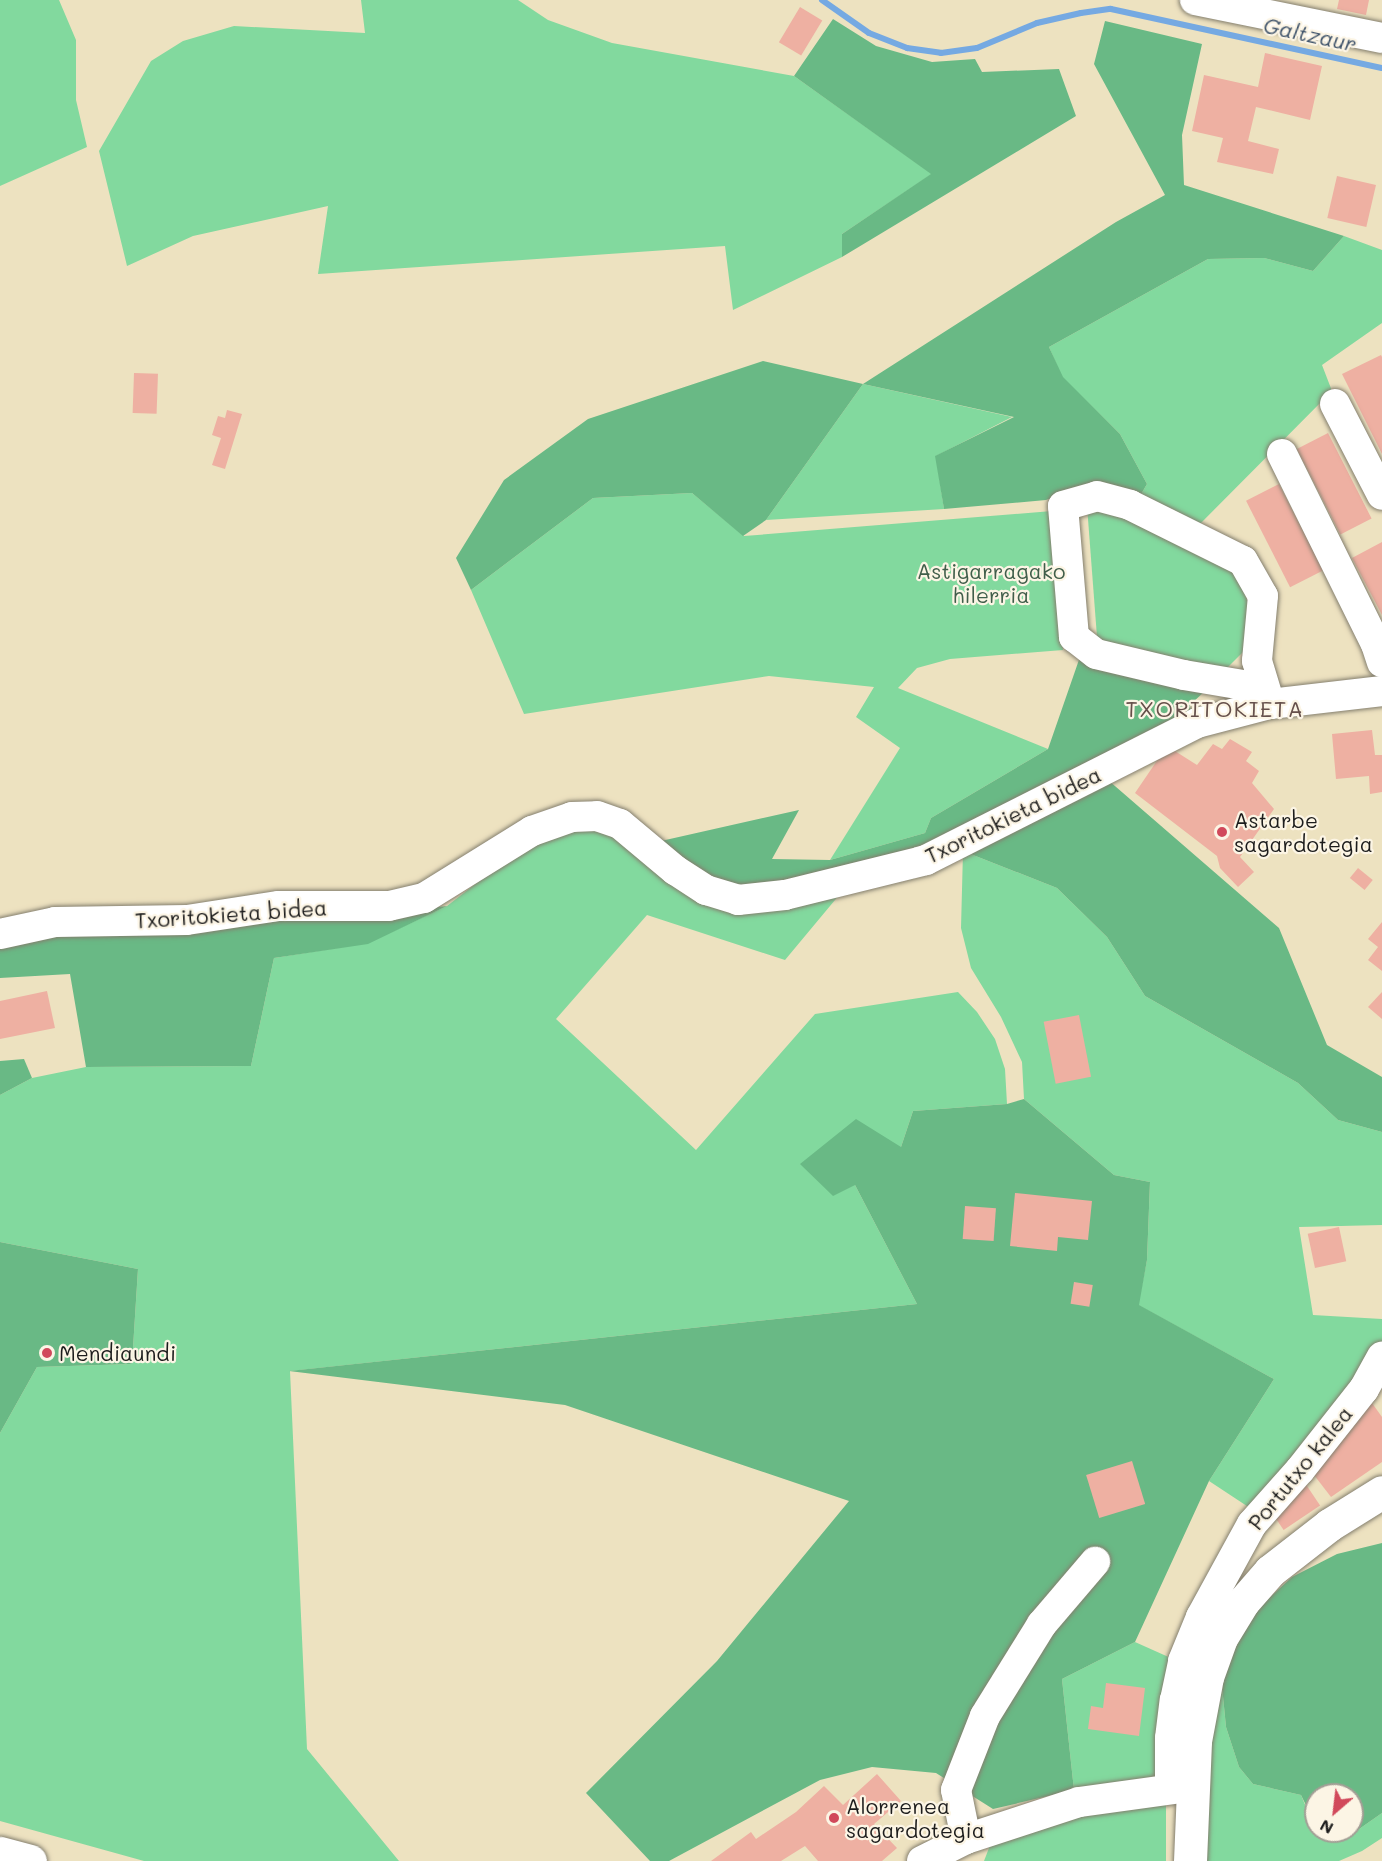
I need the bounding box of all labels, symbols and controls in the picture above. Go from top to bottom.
water label: Galtzaur [1261,11,1359,57]
park label: Astigarragako hilerria [917,558,1065,608]
district label: TXORITOKIETA [1126,696,1304,722]
street label: Txoritokieta bidea [921,762,1105,868]
place label: Astarbe sagardotegia [1234,807,1373,857]
marker: Astarbe sagardotegia [1215,825,1229,839]
street label: Txoritokieta bidea [134,895,328,933]
place label: Mendiaundi [59,1340,176,1366]
marker: Mendiaundi [40,1346,54,1360]
street label: Portutxo kalea [1243,1401,1357,1535]
north arrow [1304,1783,1364,1843]
place label: Alorrenea sagardotegia [846,1793,985,1843]
marker: Alorrenea sagardotegia [827,1811,841,1825]
text: N [1316,1815,1337,1840]

